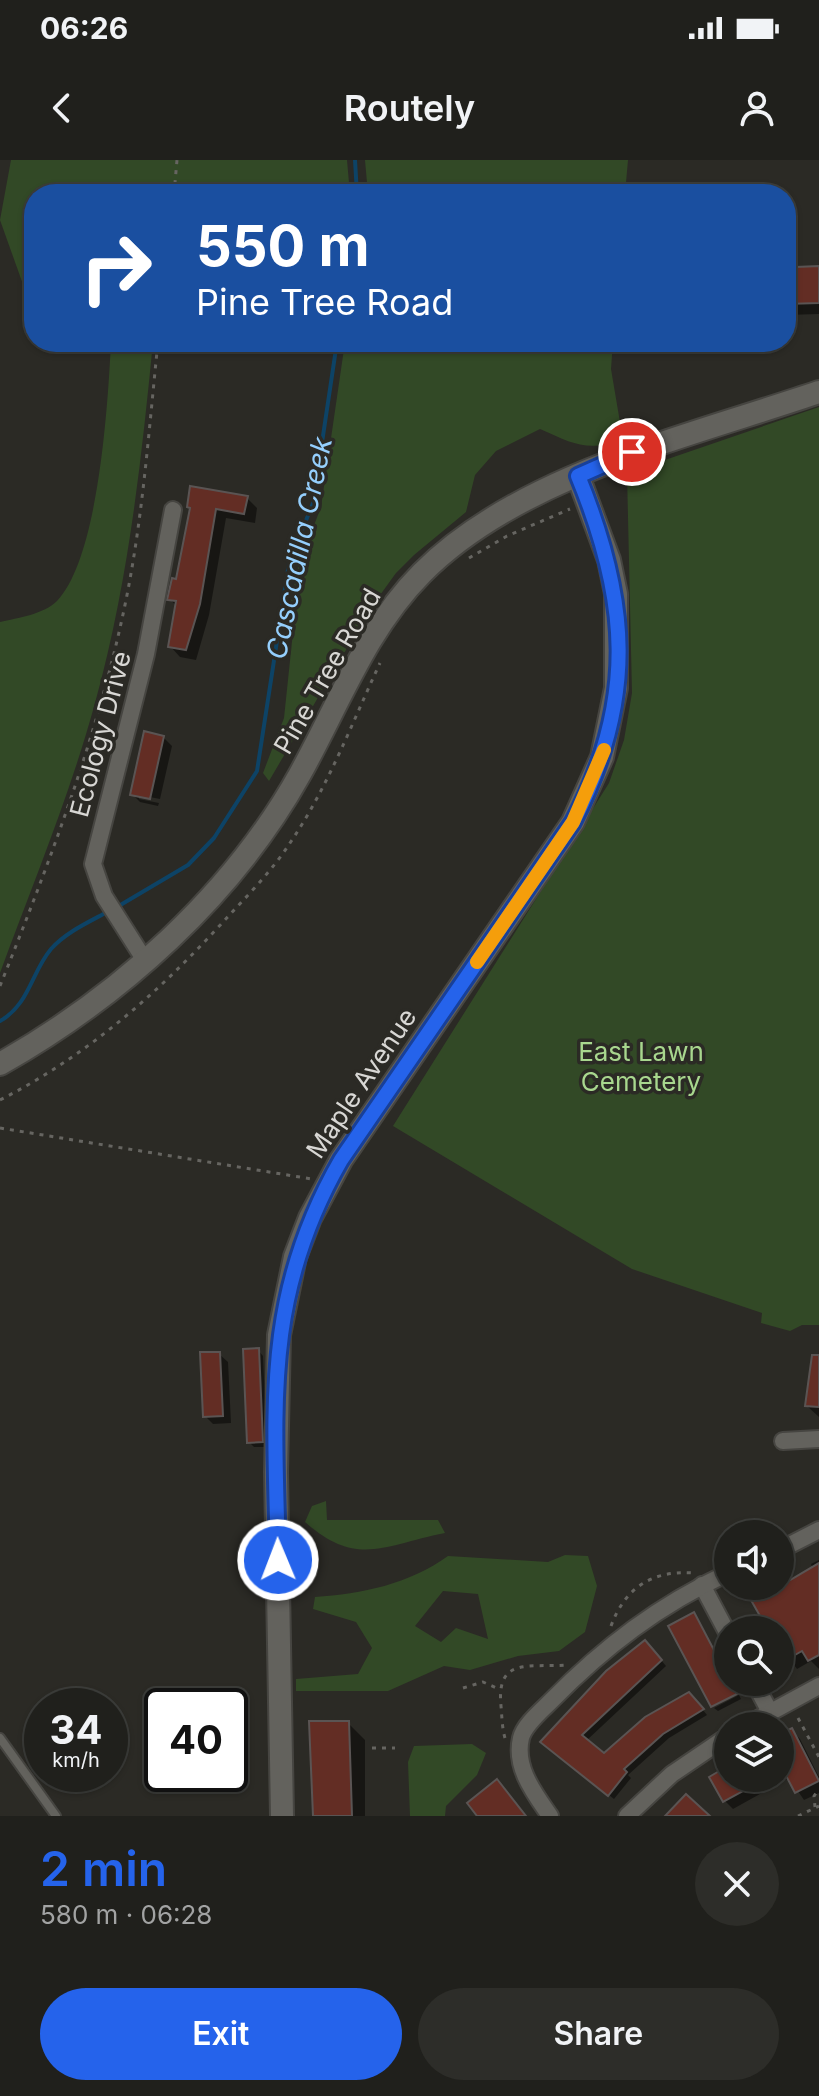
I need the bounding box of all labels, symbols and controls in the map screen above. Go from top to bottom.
text: 06:26 [40,10,128,46]
icon: back [40,86,84,130]
text: Routely [344,86,475,130]
icon: person [735,86,779,130]
text: 550 m [196,212,370,280]
icon: right [64,216,168,320]
text: Pine Tree Road [196,280,453,324]
pin [598,418,666,486]
icon: arrive [610,430,654,474]
water label: Cascadilla Creek [259,433,339,662]
street label: Pine Tree Road [267,583,387,759]
street label: Ecology Drive [63,648,137,820]
street label: Maple Avenue [299,1002,423,1164]
park label: East Lawn Cemetery [578,1036,704,1097]
position arrow [236,1518,320,1602]
map controls [714,1520,794,1792]
button: sound [714,1520,794,1600]
button: search [714,1616,794,1696]
speed limit sign: 40 [144,1688,248,1792]
text: 34 [50,1705,102,1754]
button: layers [714,1712,794,1792]
text: km/h [52,1748,100,1772]
text: 2 min [40,1839,167,1898]
button: close [695,1842,779,1926]
text: 580 m · 06:28 [40,1899,212,1930]
button: Exit [40,1988,402,2080]
button: Share [418,1988,779,2080]

